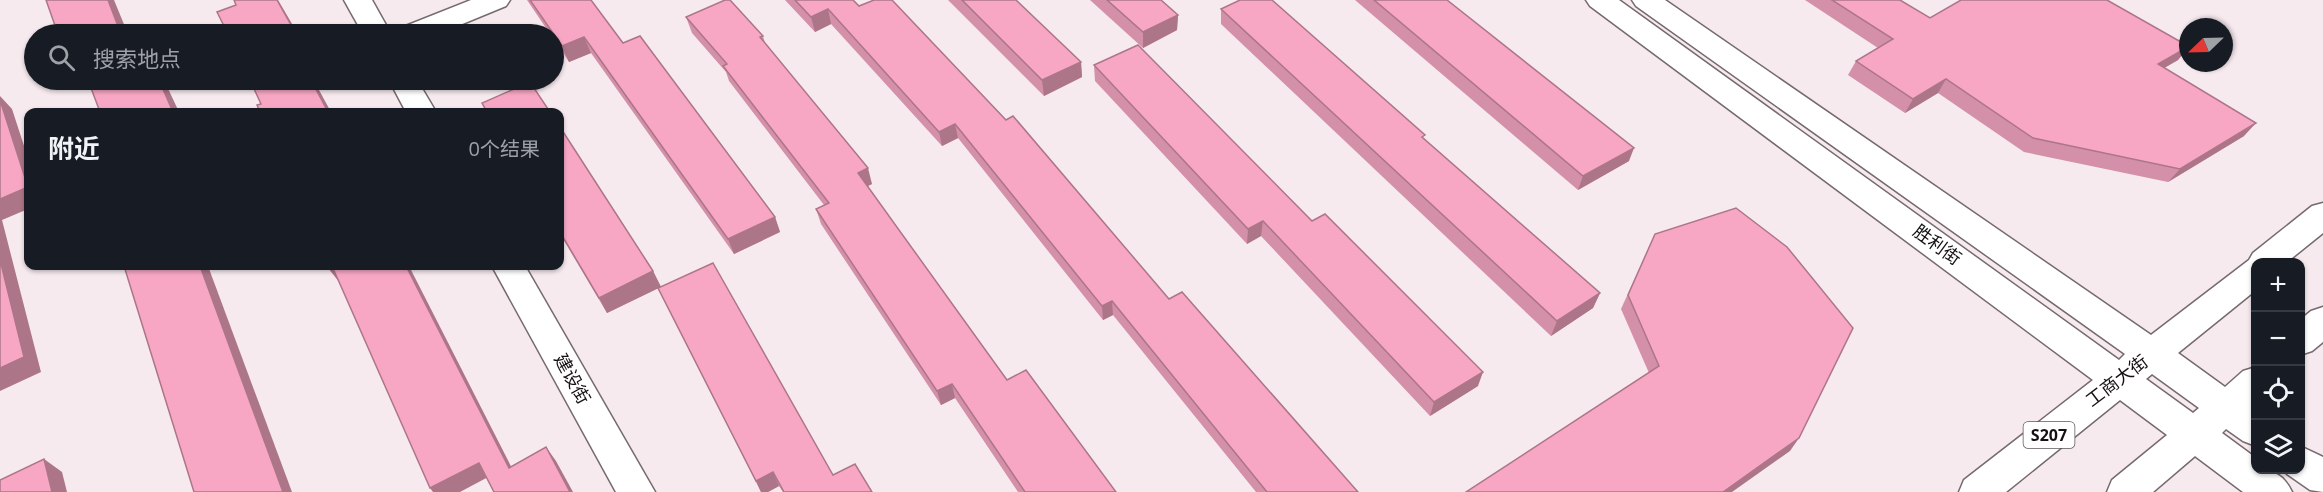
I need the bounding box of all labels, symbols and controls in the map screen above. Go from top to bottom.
north arrow [2179,18,2233,72]
search box [24,24,564,90]
icon: search [45,41,78,74]
text: 搜索地点 [93,43,181,73]
text: 附近 [48,130,100,166]
text: 0个结果 [469,135,540,162]
street label: 胜利街 [1909,219,1966,270]
map controls [2251,258,2305,474]
button: + [2251,258,2305,312]
button: − [2251,312,2305,366]
street label: 建设街 [549,349,596,408]
street label: 工商大街 [2080,349,2152,411]
button: locate [2251,366,2305,420]
button: layers [2251,420,2305,474]
road number: S207 [2024,422,2074,448]

